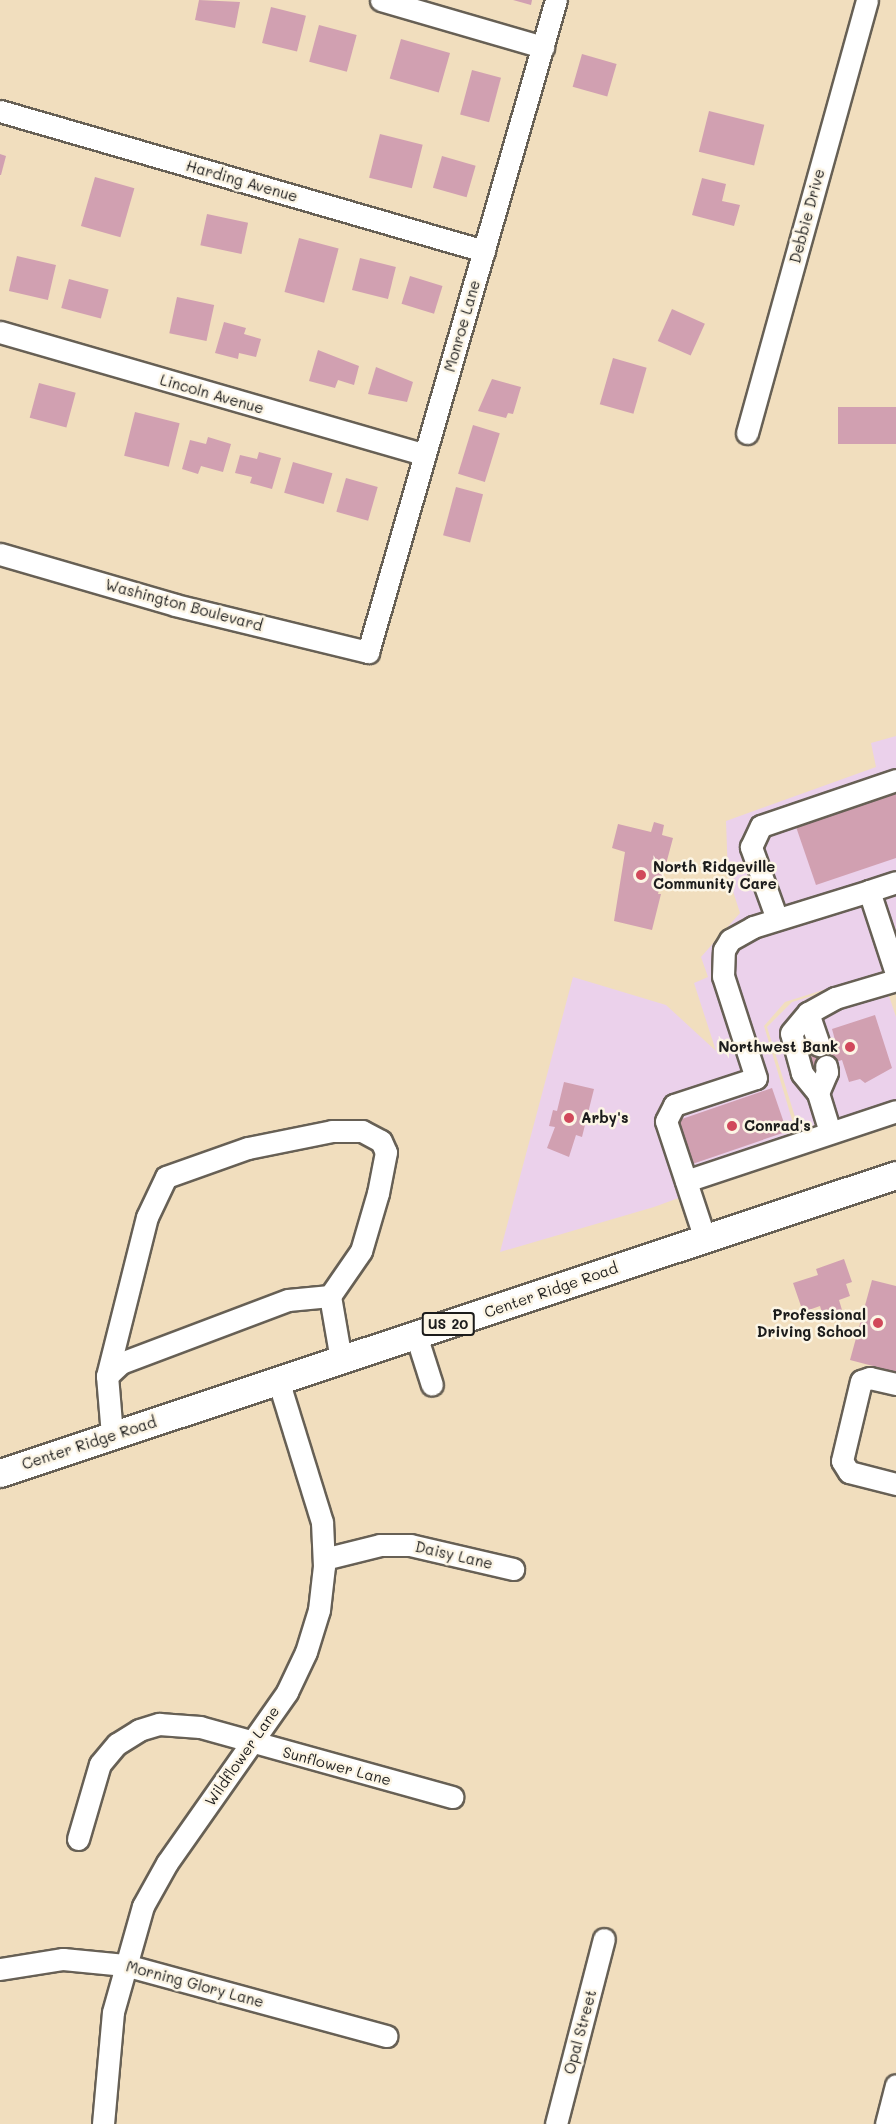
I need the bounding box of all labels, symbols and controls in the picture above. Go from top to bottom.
street label: Harding Avenue [184,156,300,206]
street label: Debbie Drive [786,167,828,265]
street label: Monroe Lane [440,278,484,374]
street label: Lincoln Avenue [158,371,266,417]
street label: Washington Boulevard [103,575,265,635]
place label: North Ridgeville Community Care [653,857,777,892]
marker: North Ridgeville Community Care [634,868,648,882]
place label: Northwest Bank [718,1038,838,1056]
marker: Northwest Bank [843,1040,857,1054]
place label: Arby's [581,1109,629,1127]
marker: Arby's [562,1111,576,1125]
place label: Conrad's [744,1117,811,1135]
marker: Conrad's [725,1119,739,1133]
street label: Center Ridge Road [482,1259,620,1321]
place label: Professional Driving School [757,1305,866,1340]
road number: US 20 [421,1313,475,1335]
marker: Professional Driving School [871,1316,885,1330]
street label: Center Ridge Road [19,1413,159,1473]
street label: Daisy Lane [413,1537,495,1573]
street label: Wildflower Lane [201,1703,283,1809]
street label: Sunflower Lane [281,1743,393,1789]
street label: Morning Glory Lane [124,1957,266,2011]
street label: Opal Street [560,1988,600,2076]

